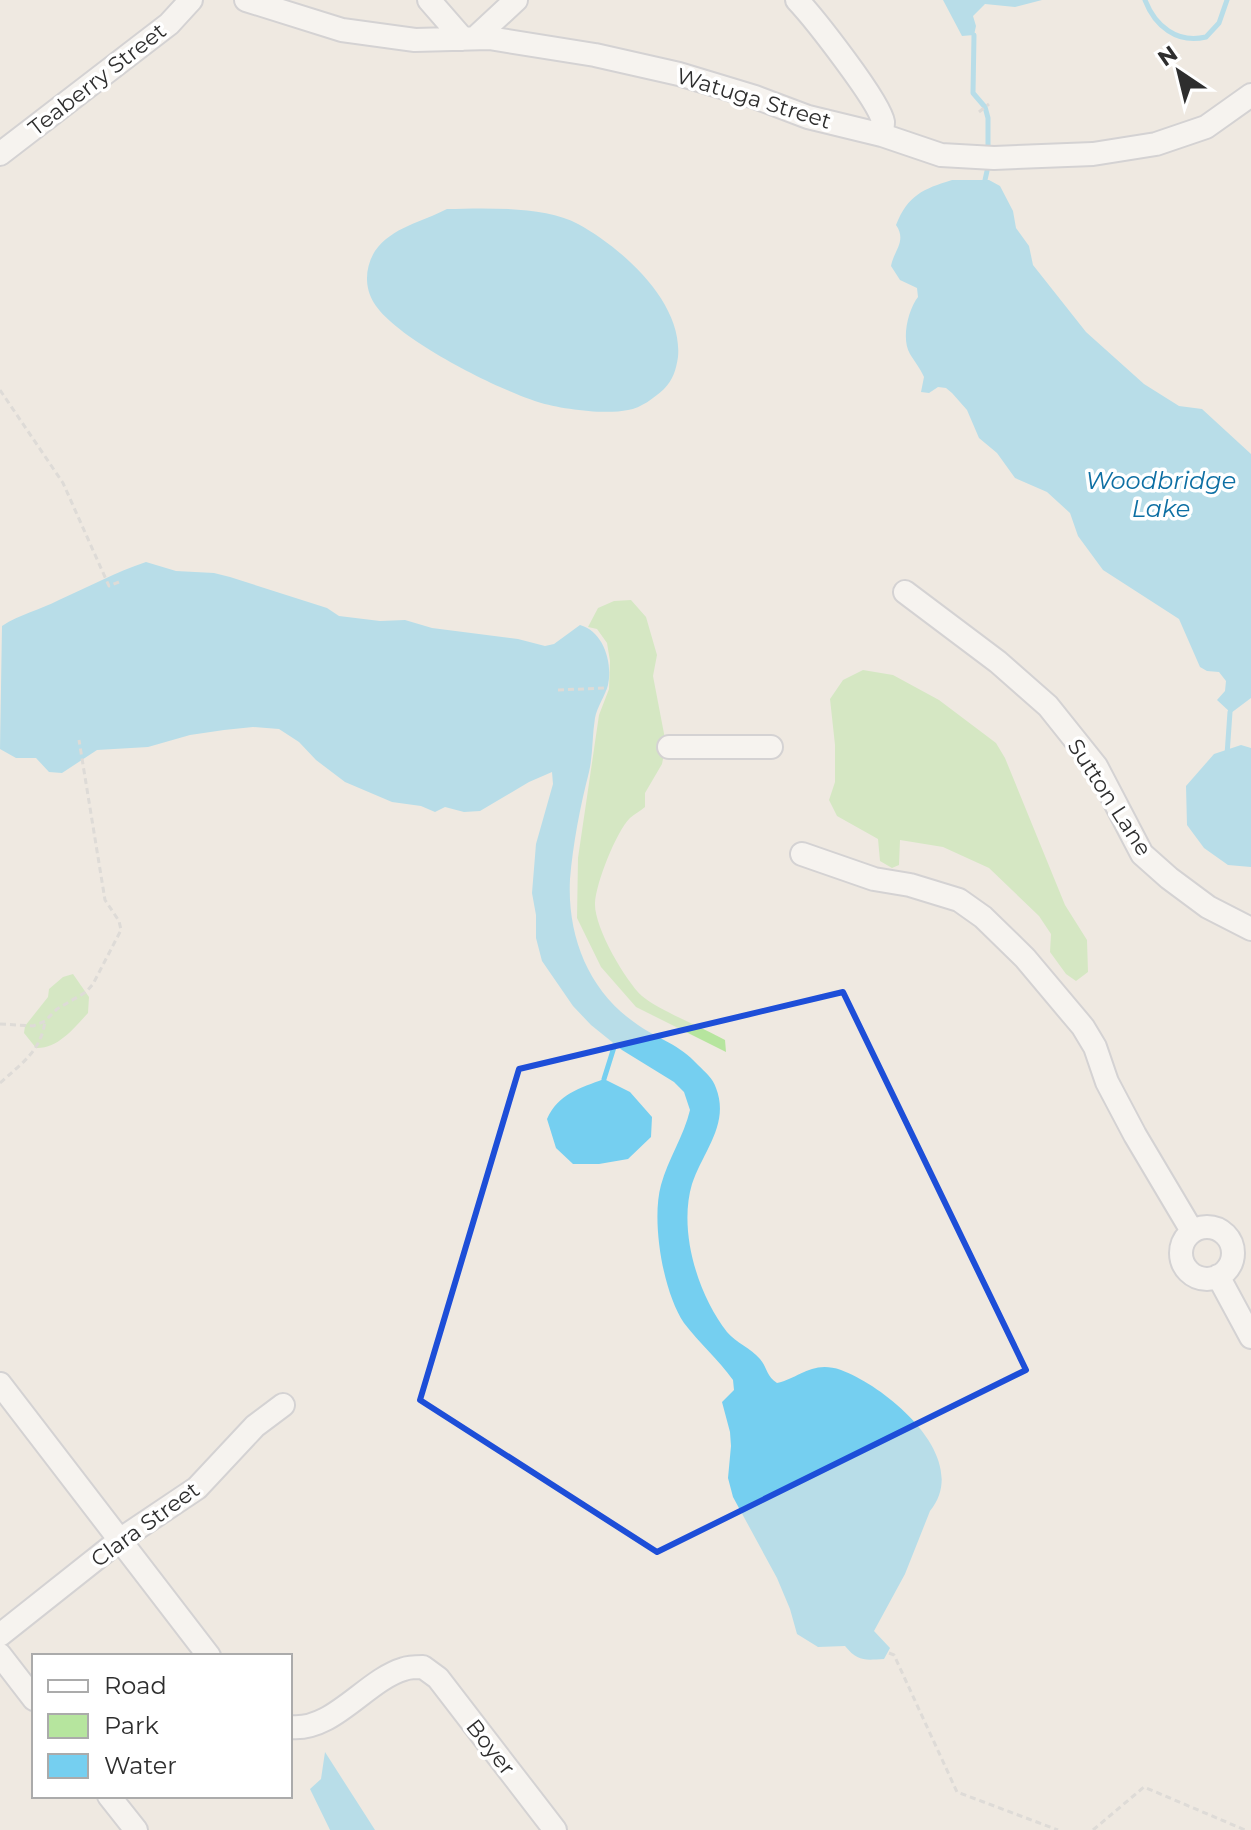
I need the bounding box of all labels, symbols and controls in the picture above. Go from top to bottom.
street label: Teaberry Street [23,17,172,141]
north arrow [1139,32,1219,112]
text: N [1153,40,1183,72]
street label: Watuga Street [673,62,834,135]
water label: Woodbridge Lake [1086,466,1236,523]
street label: Sutton Lane [1062,734,1157,861]
street label: Clara Street [86,1476,205,1573]
legend [32,1654,292,1798]
text: Road [104,1671,167,1700]
text: Park [104,1711,159,1740]
street label: Boyer [460,1714,521,1781]
text: Water [104,1751,177,1780]

